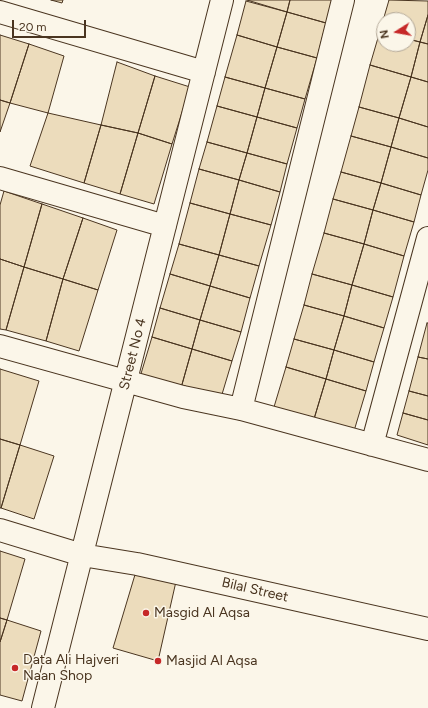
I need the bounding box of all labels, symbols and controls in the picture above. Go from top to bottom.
scale bar [14,12,88,38]
north arrow [376,12,416,52]
text: 20 m [19,20,47,34]
text: N [378,29,392,40]
street label: Street No 4 [116,316,150,392]
street label: Bilal Street [220,574,290,606]
place label: Masgid Al Aqsa [154,605,250,621]
marker: Masgid Al Aqsa [141,608,151,618]
place label: Data Ali Hajveri Naan Shop [23,652,119,684]
place label: Masjid Al Aqsa [166,653,257,669]
marker: Masjid Al Aqsa [153,656,163,666]
marker: Data Ali Hajveri Naan Shop [10,663,20,673]

